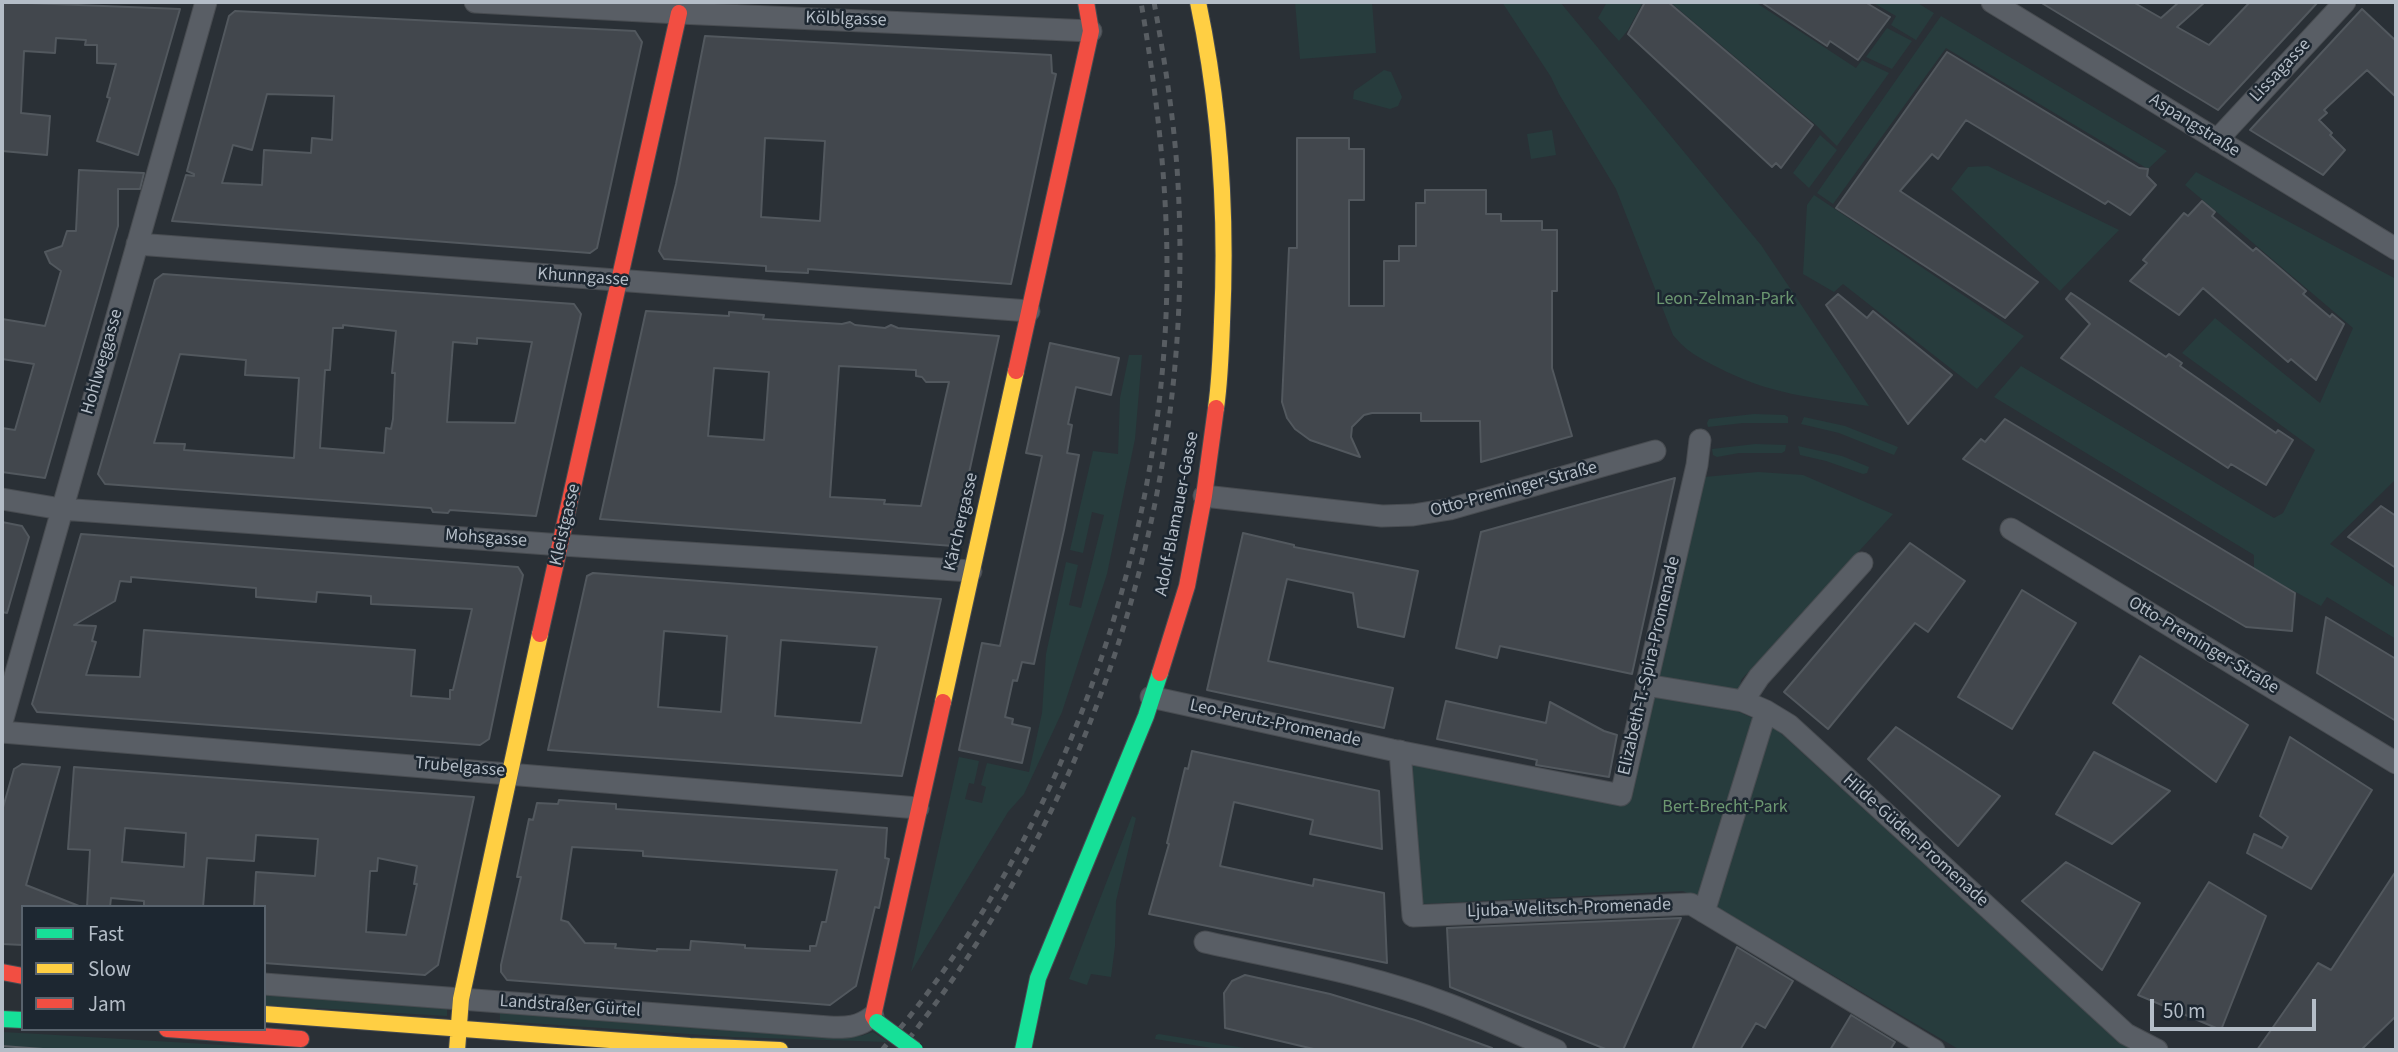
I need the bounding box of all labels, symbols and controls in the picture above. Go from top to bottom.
street label: Kölblgasse [805,8,887,32]
street label: Lissagasse [2246,35,2316,107]
street label: Aspangstraße [2145,90,2243,162]
street label: Khunngasse [537,264,629,292]
park label: Leon-Zelman-Park [1656,289,1794,311]
street label: Hohlweggasse [78,307,128,417]
street label: Adolf-Blamauer-Gasse [1151,430,1205,598]
street label: Otto-Preminger-Straße [1428,457,1600,523]
street label: Kärchergasse [940,471,984,573]
street label: Kleistgasse [546,482,586,568]
street label: Mohsgasse [444,525,528,553]
street label: Elizabeth-T.-Spira-Promenade [1614,555,1686,777]
street label: Otto-Preminger-Straße [2124,593,2282,699]
street label: Leo-Perutz-Promenade [1187,695,1363,753]
street label: Trubelgasse [414,753,506,783]
street label: Hilde-Güden-Promenade [1838,770,1992,912]
park label: Bert-Brecht-Park [1662,797,1788,819]
street label: Ljuba-Welitsch-Promenade [1467,895,1671,923]
legend [21,905,266,1031]
text: Fast [88,919,124,949]
text: Slow [88,954,131,984]
scale bar [2153,986,2319,1030]
text: Jam [88,989,126,1019]
street label: Landstraßer Gürtel [499,991,641,1023]
text: 50 m [2163,996,2205,1026]

